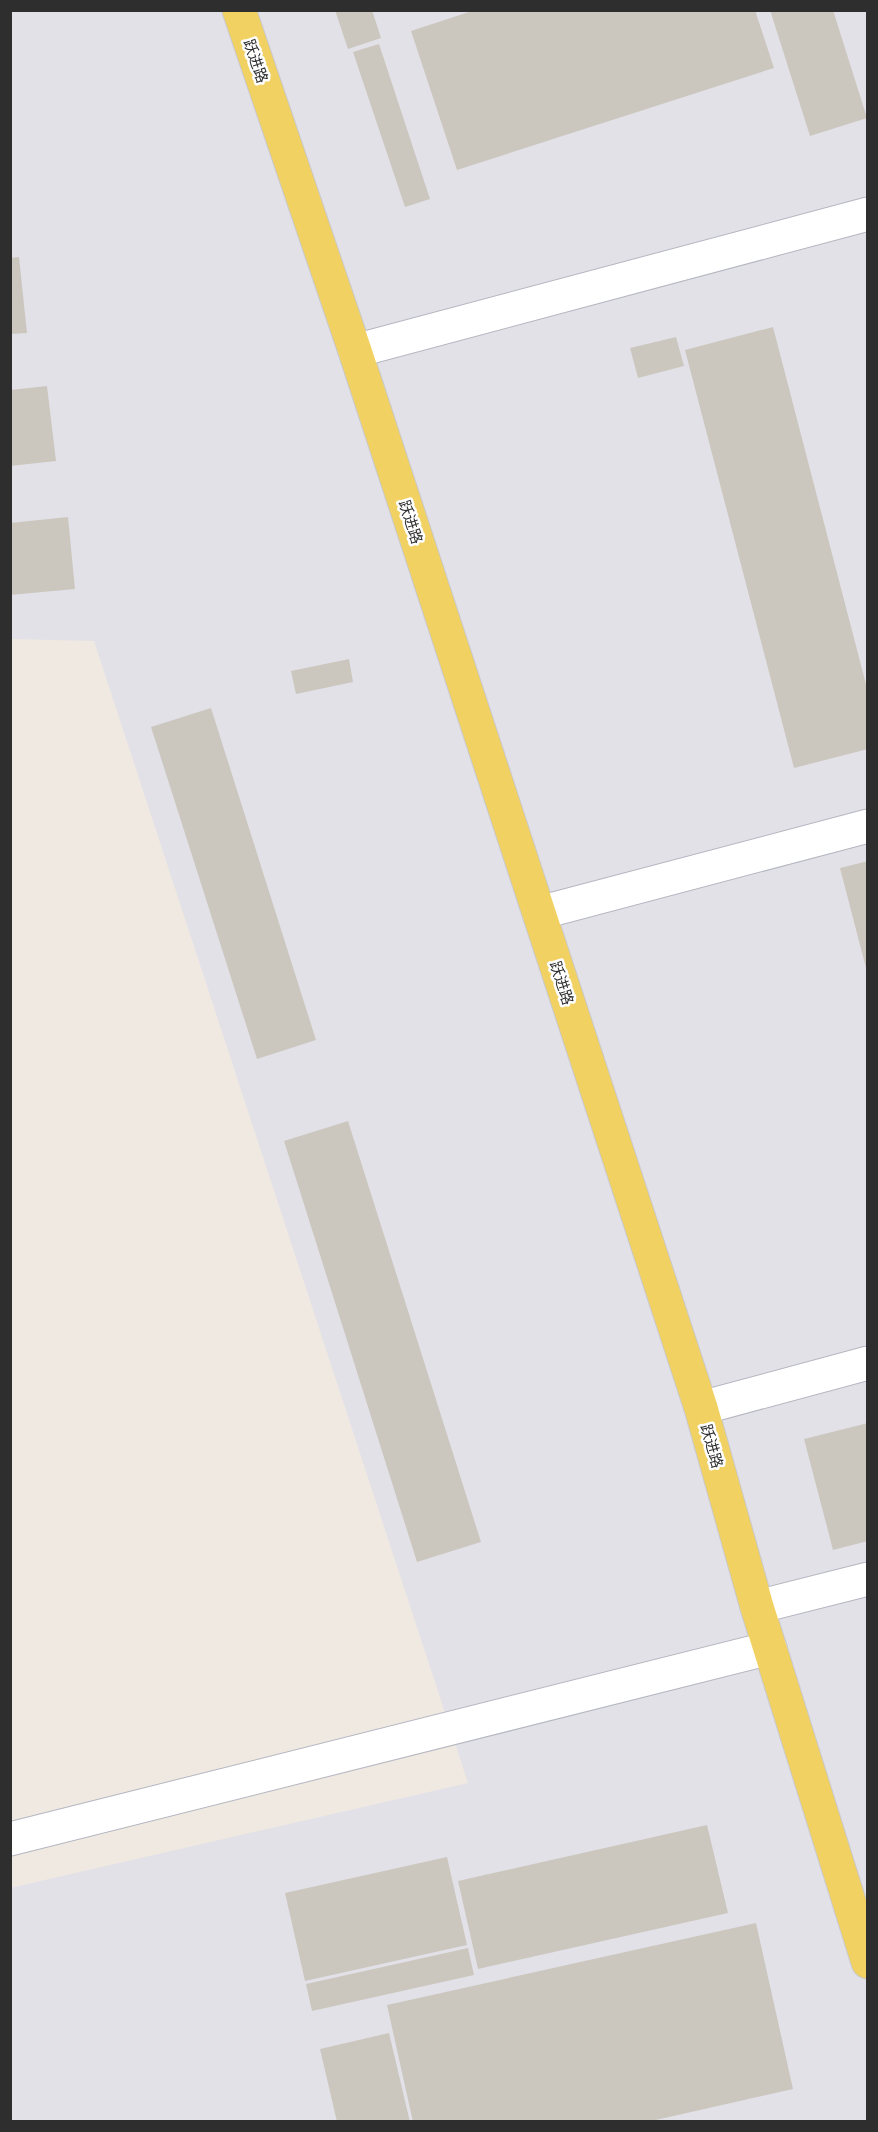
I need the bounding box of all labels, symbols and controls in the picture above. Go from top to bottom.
street label: 跃进路 [241,37,271,85]
street label: 跃进路 [396,498,426,546]
street label: 跃进路 [547,959,577,1007]
street label: 跃进路 [698,1422,726,1470]

